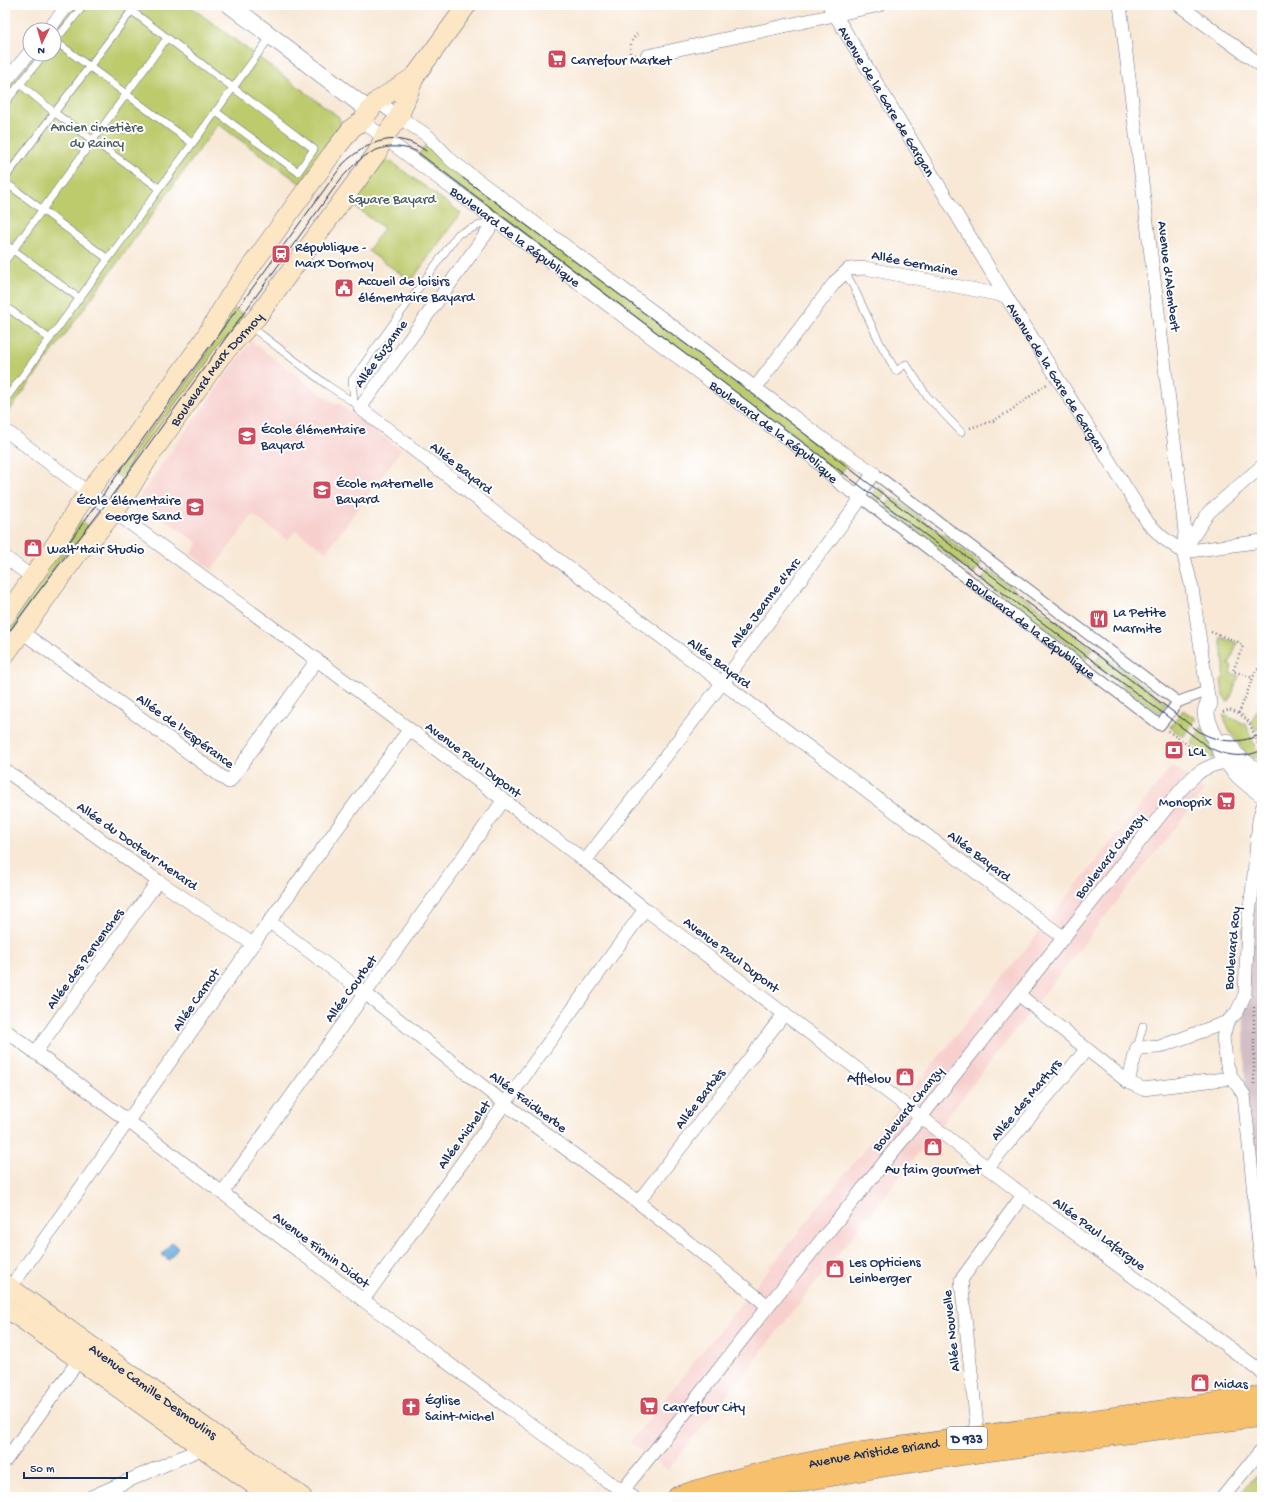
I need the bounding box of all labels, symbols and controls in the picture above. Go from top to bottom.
north arrow [22,22,62,62]
street label: Avenue de la Gare de Gargan [833,24,938,181]
text: N [37,44,45,56]
supermarket icon: Carrefour Market [546,48,568,70]
place label: Carrefour Market [571,53,673,70]
park label: Ancien cimetière du Raincy [50,120,144,153]
street label: Boulevard de la République [445,183,584,293]
park label: Square Bayard [348,192,438,209]
street label: Avenue d'Alembert [1152,220,1183,334]
place label: République - Marx Dormoy [295,240,374,273]
station icon: République - Marx Dormoy [270,243,292,265]
street label: Allée Germaine [870,248,960,281]
place label: Accueil de loisirs élémentaire Bayard [358,274,476,307]
public building icon: Accueil de loisirs élémentaire Bayard [333,277,355,299]
street label: Avenue de la Gare de Gargan [1001,300,1108,456]
street label: Boulevard Marx Dormoy [167,310,268,431]
street label: Allée Suzanne [352,317,413,392]
street label: Boulevard de la République [704,377,841,489]
place label: École élémentaire Bayard [260,422,366,455]
school or university icon: École élémentaire Bayard [236,425,258,447]
street label: Allée Bayard [426,439,497,500]
place label: École maternelle Bayard [335,476,434,509]
school or university icon: École maternelle Bayard [311,479,333,501]
place label: École élémentaire George Sand [77,493,183,526]
school or university icon: École élémentaire George Sand [184,496,206,518]
shop icon: Walt’Hair Studio [22,537,44,559]
place label: Walt’Hair Studio [47,542,144,559]
street label: Allée Jeanne d'Arc [727,554,806,652]
street label: Boulevard de la République [961,574,1099,684]
place label: La Petite Marmite [1113,605,1167,638]
restaurant icon: La Petite Marmite [1088,608,1110,630]
street label: Allée Bayard [683,635,755,694]
street label: Allée de l'Espérance [132,691,237,774]
street label: Avenue Paul Dupont [421,719,525,803]
bank icon: LCL [1163,739,1185,761]
place label: LCL [1188,744,1207,761]
supermarket icon: Monoprix [1215,790,1237,812]
place label: Monoprix [1159,795,1213,812]
street label: Allée du Docteur Menard [73,799,202,896]
street label: Boulevard Chanzy [1072,810,1150,904]
street label: Allée Bayard [943,828,1015,887]
street label: Allée des Pervenches [44,905,129,1013]
street label: Boulevard Roy [1221,906,1246,991]
street label: Avenue Paul Dupont [679,914,783,998]
street label: Allée Courbet [322,952,383,1026]
street label: Allée Carnot [169,965,225,1035]
street label: Allée des Martyrs [988,1056,1067,1145]
street label: Boulevard Chanzy [869,1064,948,1156]
street label: Allée Barbès [672,1065,730,1133]
shop icon: Afflelou [894,1066,916,1088]
street label: Allée Faidherbe [485,1068,570,1138]
place label: Afflelou [847,1071,891,1088]
street label: Allée Michelet [434,1097,496,1173]
shop icon: Au faim gourmet [922,1136,944,1158]
place label: Au faim gourmet [885,1162,982,1179]
street label: Allée Paul Lafargue [1049,1194,1149,1276]
street label: Avenue Firmin Didot [269,1209,373,1294]
place label: Les Opticiens Leinberger [849,1255,922,1288]
shop icon: Les Opticiens Leinberger [824,1258,846,1280]
street label: Allée Nouvelle [940,1288,965,1372]
street label: Avenue Camille Desmoulins [85,1341,220,1445]
shop icon: Midas [1189,1372,1211,1394]
place label: Midas [1214,1377,1249,1394]
place label: Église Saint-Michel [425,1393,494,1426]
supermarket icon: Carrefour City [638,1395,660,1417]
church icon: Église Saint-Michel [400,1396,422,1418]
place label: Carrefour City [663,1400,745,1417]
road number: D 933 [947,1427,987,1449]
street label: Avenue Aristide Briand [807,1436,942,1474]
scale bar [24,1454,127,1480]
text: 50 m [30,1463,55,1477]

